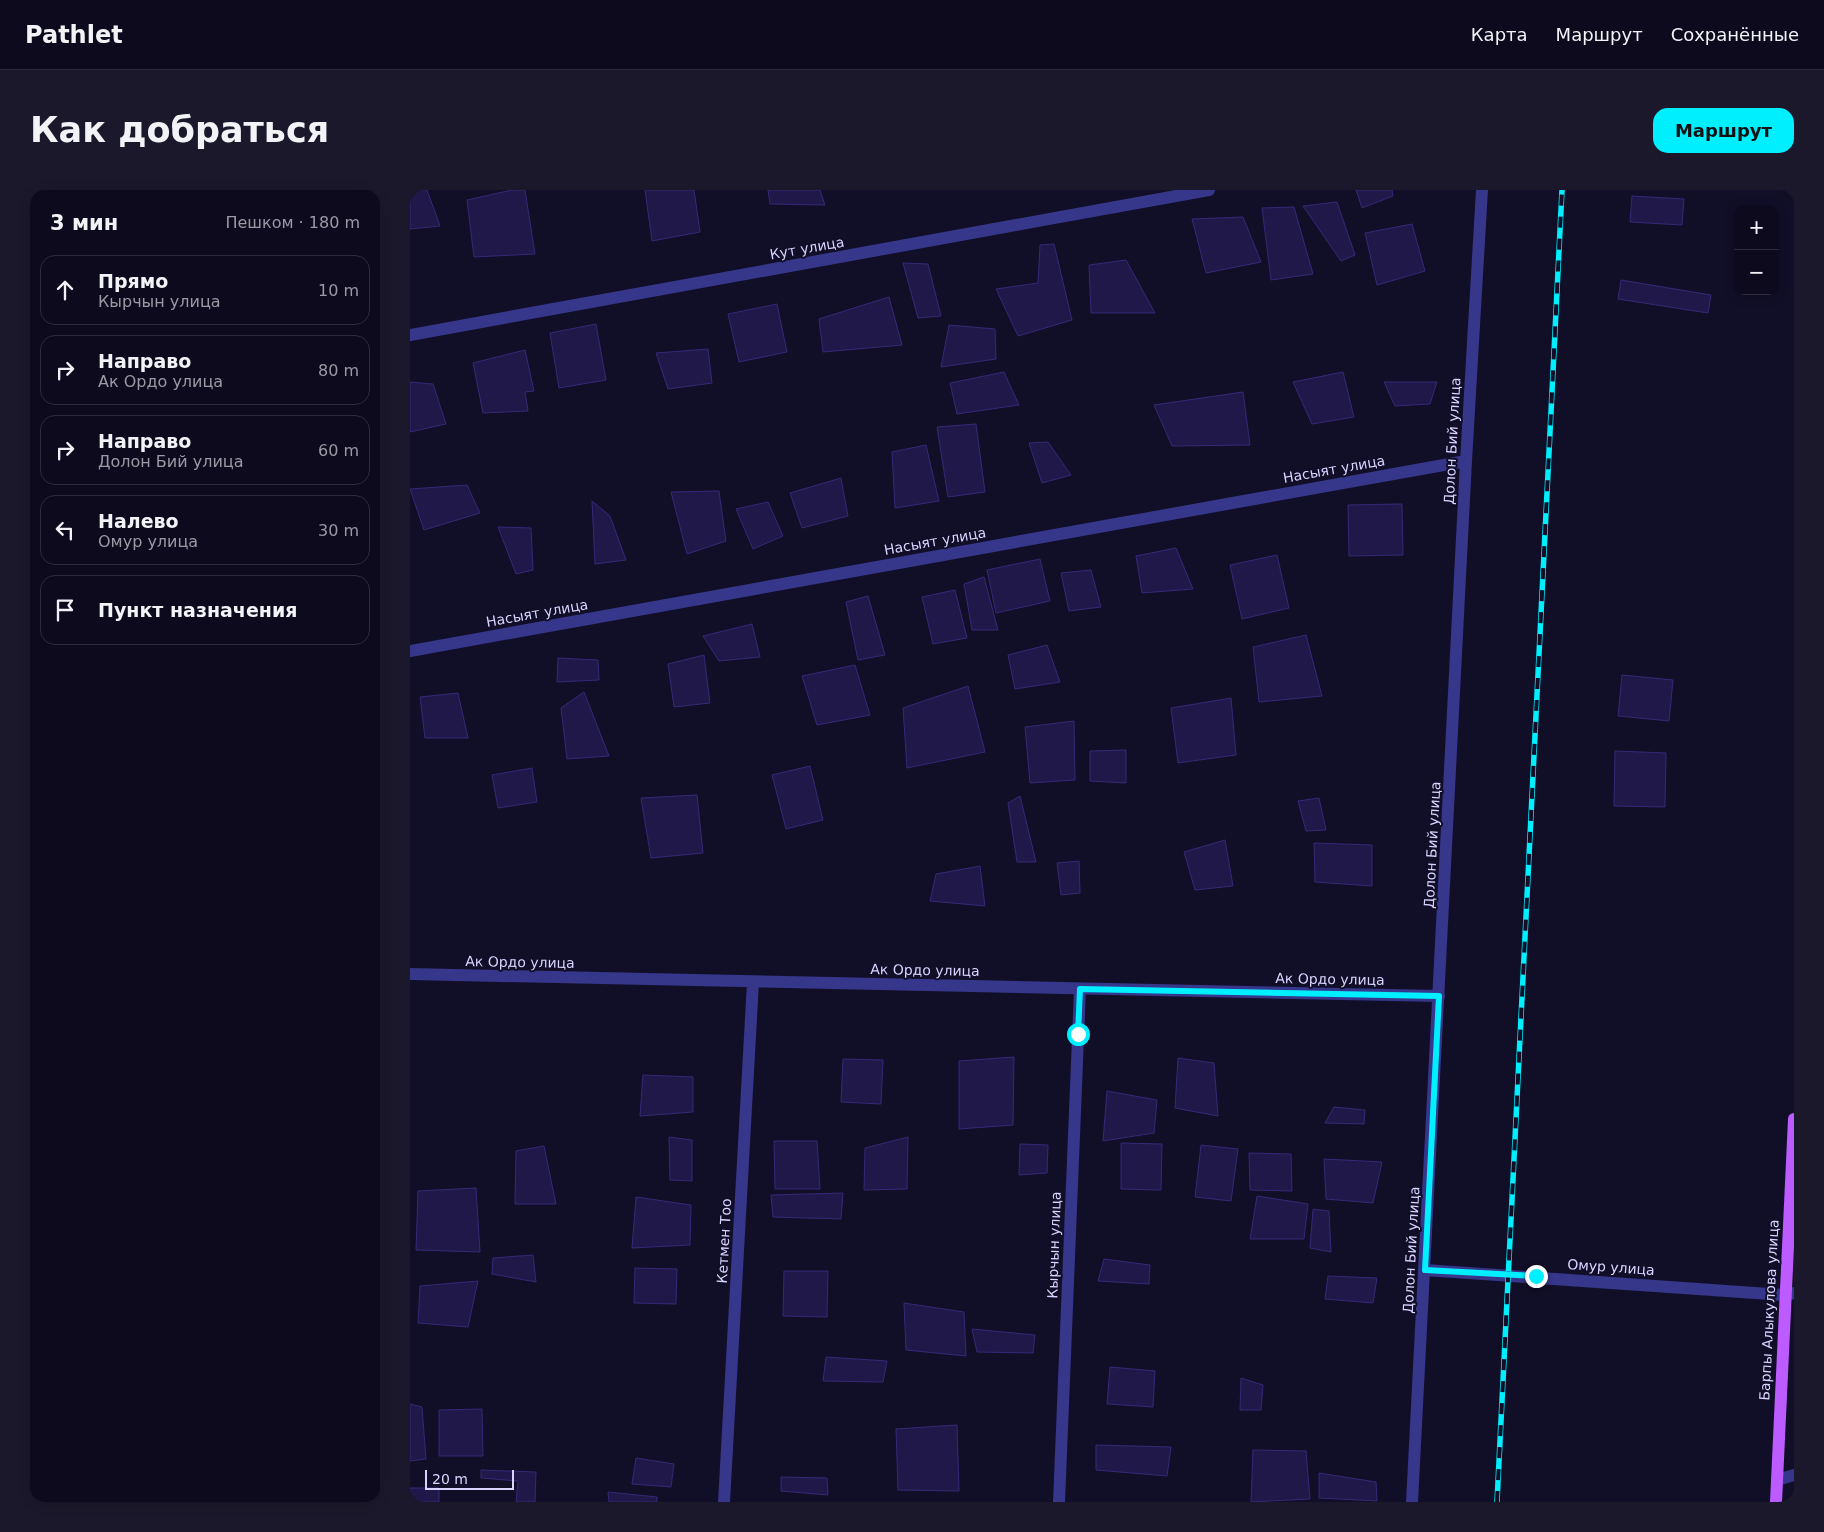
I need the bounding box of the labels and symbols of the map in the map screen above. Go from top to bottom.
street label: Кут улица [769,234,845,262]
street label: Долон Бий улица [1441,377,1463,505]
street label: Насыят улица [1282,452,1386,486]
street label: Насыят улица [883,524,987,558]
street label: Насыят улица [485,596,589,630]
street label: Долон Бий улица [1421,781,1443,909]
street label: Ак Ордо улица [465,953,575,971]
street label: Ак Ордо улица [870,961,980,979]
street label: Ак Ордо улица [1275,970,1385,988]
route start [1067,1023,1090,1046]
street label: Долон Бий улица [1400,1186,1422,1314]
street label: Кырчын улица [1044,1191,1064,1299]
street label: Кетмен Тоо [714,1198,734,1284]
street label: Барпы Алыкулова улица [1756,1219,1782,1401]
street label: Омур улица [1567,1256,1655,1278]
route end [1525,1265,1548,1288]
scale bar [425,1467,514,1490]

